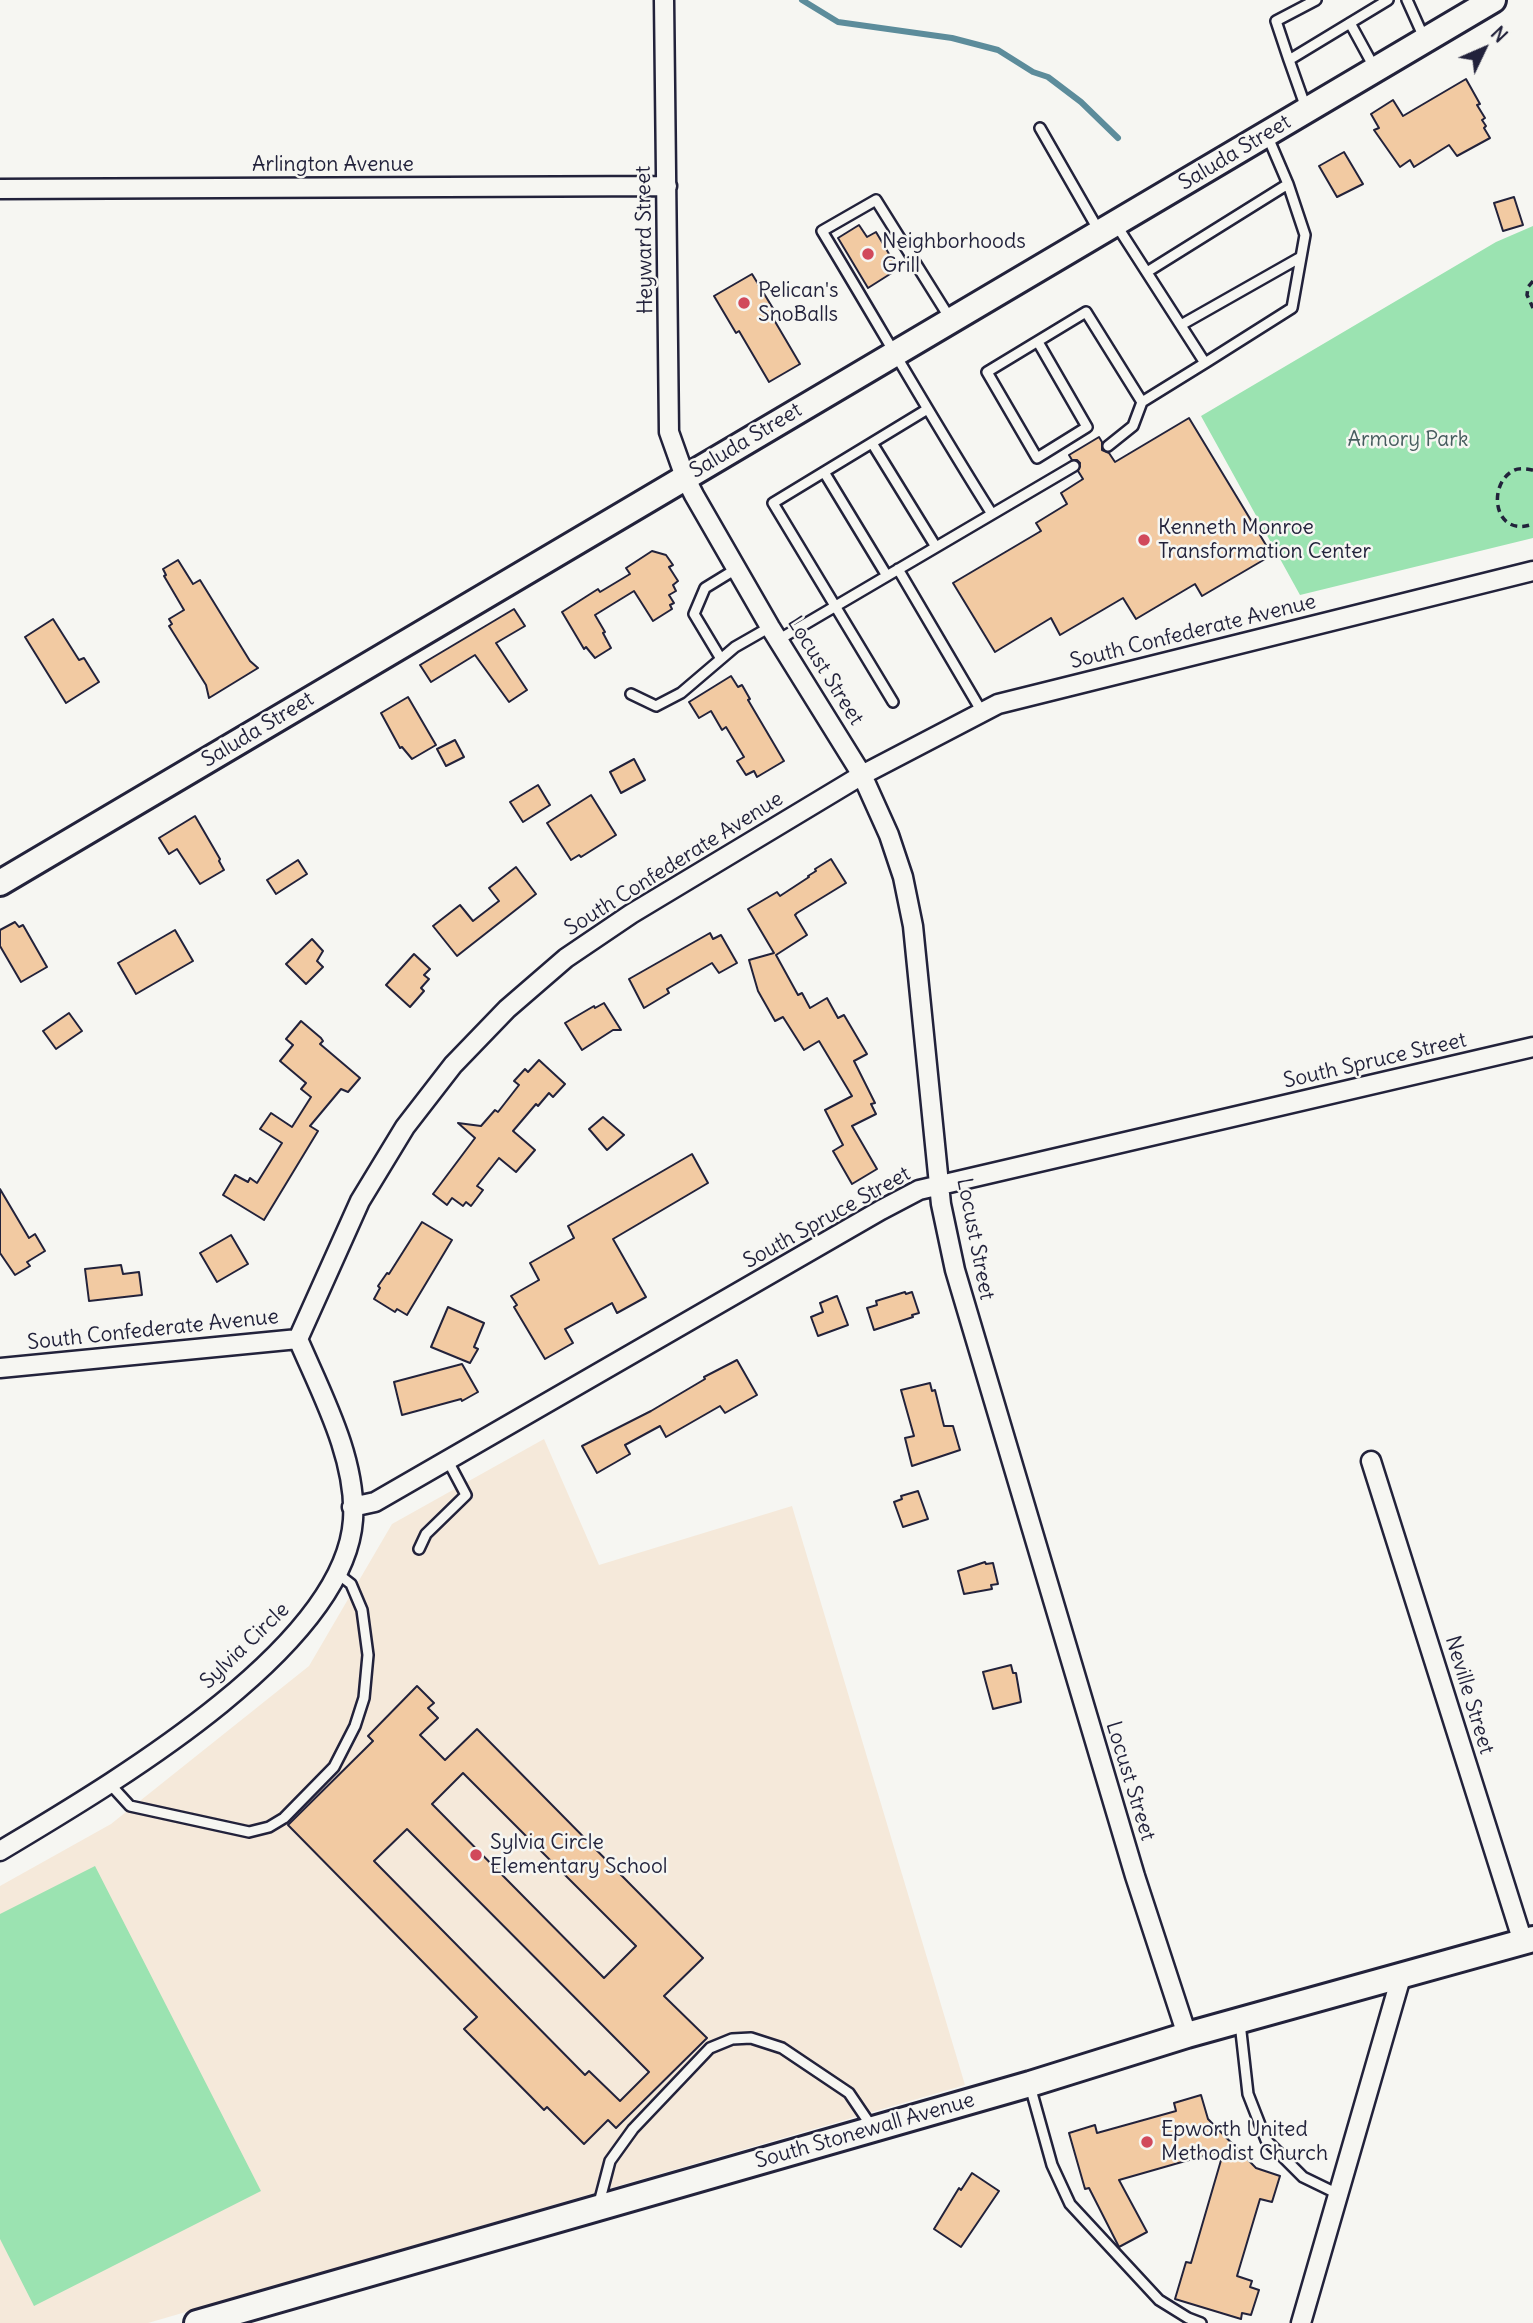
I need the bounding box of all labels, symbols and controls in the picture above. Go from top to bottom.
north arrow [1449,14,1519,84]
text: N [1486,21,1512,47]
street label: Saluda Street [1175,110,1295,196]
street label: Arlington Avenue [252,152,414,178]
street label: Heyward Street [631,166,659,314]
place label: Neighborhoods Grill [882,229,1026,279]
marker: Neighborhoods Grill [860,246,876,262]
place label: Pelican's SnoBalls [758,278,838,328]
marker: Pelican's SnoBalls [736,295,752,311]
street label: Saluda Street [686,398,806,484]
park label: Armory Park [1347,427,1469,453]
place label: Kenneth Monroe Transformation Center [1158,515,1371,565]
marker: Kenneth Monroe Transformation Center [1136,532,1152,548]
street label: South Confederate Avenue [1067,589,1319,675]
street label: Locust Street [782,612,868,730]
street label: Saluda Street [198,687,318,773]
street label: South Confederate Avenue [560,786,788,942]
street label: South Spruce Street [1281,1028,1469,1094]
street label: South Spruce Street [739,1162,915,1274]
street label: Locust Street [951,1176,999,1302]
street label: South Confederate Avenue [26,1304,280,1356]
street label: Sylvia Circle [195,1597,295,1695]
street label: Neville Street [1439,1633,1499,1757]
street label: Locust Street [1100,1718,1160,1844]
place label: Sylvia Circle Elementary School [490,1830,667,1880]
marker: Sylvia Circle Elementary School [468,1847,484,1863]
street label: South Stonewall Avenue [752,2088,978,2174]
place label: Epworth United Methodist Church [1161,2117,1328,2167]
marker: Epworth United Methodist Church [1139,2134,1155,2150]

